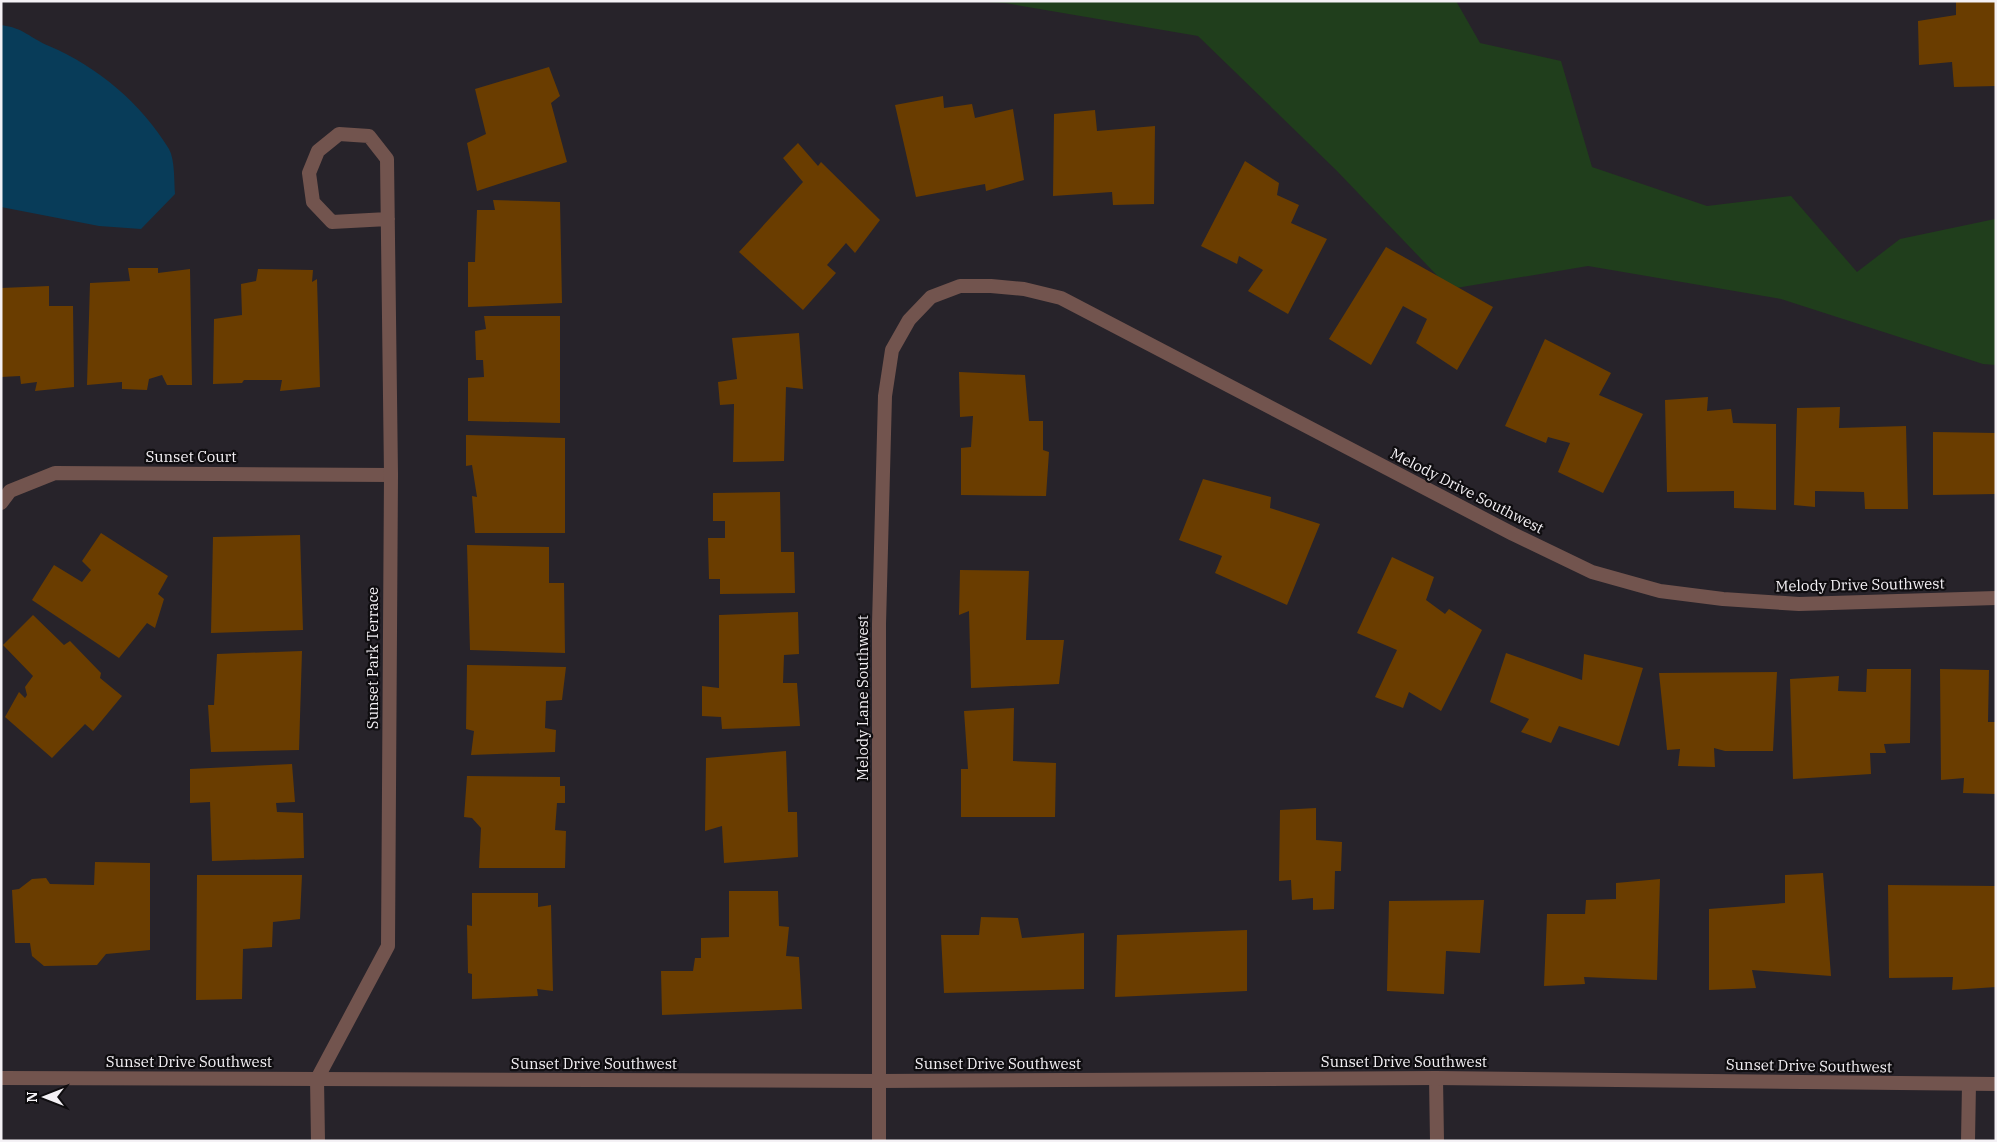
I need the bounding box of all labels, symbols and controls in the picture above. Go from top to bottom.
street label: Melody Drive Southwest [1387,444,1547,537]
street label: Sunset Court [145,447,237,466]
street label: Melody Drive Southwest [1775,574,1945,595]
street label: Sunset Park Terrace [363,587,382,729]
street label: Melody Lane Southwest [853,615,872,781]
street label: Sunset Drive Southwest [106,1052,272,1071]
street label: Sunset Drive Southwest [1321,1052,1487,1071]
street label: Sunset Drive Southwest [511,1054,677,1073]
street label: Sunset Drive Southwest [915,1054,1081,1073]
street label: Sunset Drive Southwest [1726,1055,1892,1076]
north arrow [20,1072,70,1122]
text: N [23,1091,41,1103]

